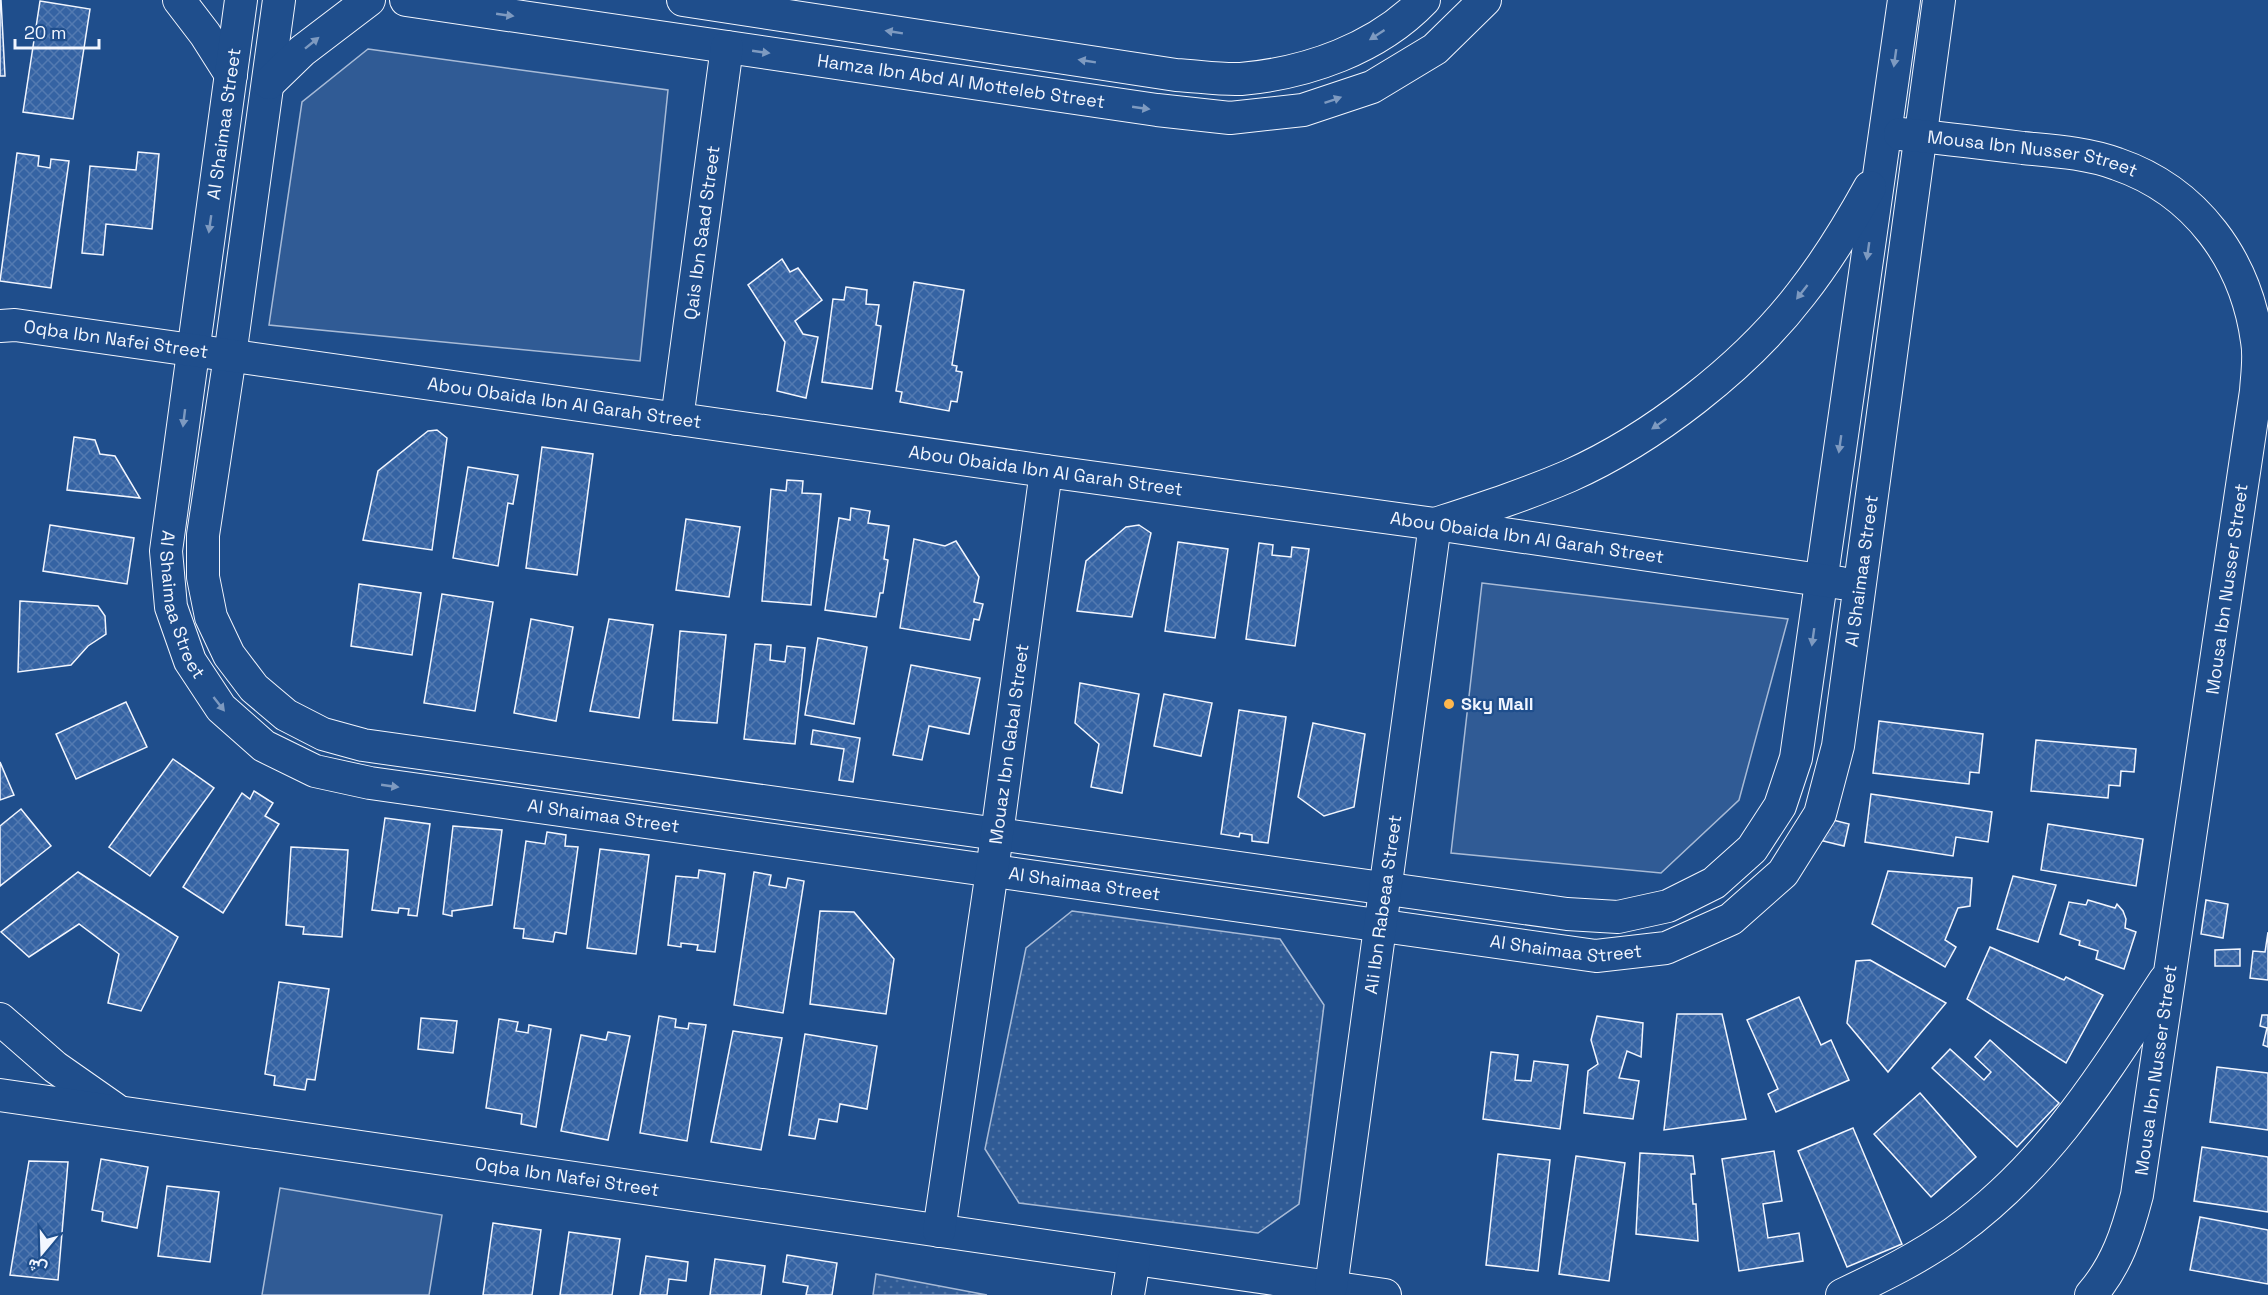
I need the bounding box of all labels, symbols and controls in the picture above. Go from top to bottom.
one-way arrow [496,10,515,19]
scale bar [15,12,99,50]
text: 20 m [24,21,67,44]
one-way arrow [884,27,903,36]
one-way arrow [1370,29,1386,41]
one-way arrow [304,37,319,49]
street label: Al Shaimaa Street [201,47,246,201]
one-way arrow [751,48,770,57]
street label: Hamza Ibn Abd Al Motteleb Street [816,48,1107,113]
one-way arrow [1891,49,1900,68]
one-way arrow [1077,56,1096,65]
one-way arrow [1324,95,1342,105]
one-way arrow [1131,103,1150,112]
street label: Mousa Ibn Nusser Street [1926,125,2141,182]
street label: Qais Ibn Saad Street [678,144,725,321]
one-way arrow [206,215,215,234]
one-way arrow [1863,242,1872,261]
one-way arrow [1796,285,1808,300]
street label: Oqba Ibn Nafei Street [22,314,210,363]
street label: Abou Obaida Ibn Al Garah Street [426,372,703,433]
one-way arrow [179,408,189,427]
one-way arrow [1651,418,1667,430]
one-way arrow [1836,435,1845,454]
street label: Abou Obaida Ibn Al Garah Street [907,440,1184,501]
street label: Mousa Ibn Nusser Street [2200,482,2253,696]
street label: Al Shaimaa Street [1840,494,1883,648]
street label: Abou Obaida Ibn Al Garah Street [1389,506,1666,568]
street label: Al Shaimaa Street [155,529,210,683]
one-way arrow [1808,628,1817,647]
street label: Mouaz Ibn Gabal Street [984,642,1034,846]
place label: Sky Mall [1461,692,1534,715]
one-way arrow [213,696,226,712]
marker: Sky Mall [1442,697,1456,711]
one-way arrow [380,781,399,790]
street label: Al Shaimaa Street [526,793,681,838]
street label: Ali Ibn Rabeaa Street [1359,813,1406,996]
street label: Al Shaimaa Street [1007,861,1162,905]
street label: Al Shaimaa Street [1488,929,1643,967]
street label: Mousa Ibn Nusser Street [2129,963,2182,1177]
street label: Oqba Ibn Nafei Street [474,1152,661,1201]
north arrow [12,1223,72,1283]
text: ش [25,1254,50,1280]

